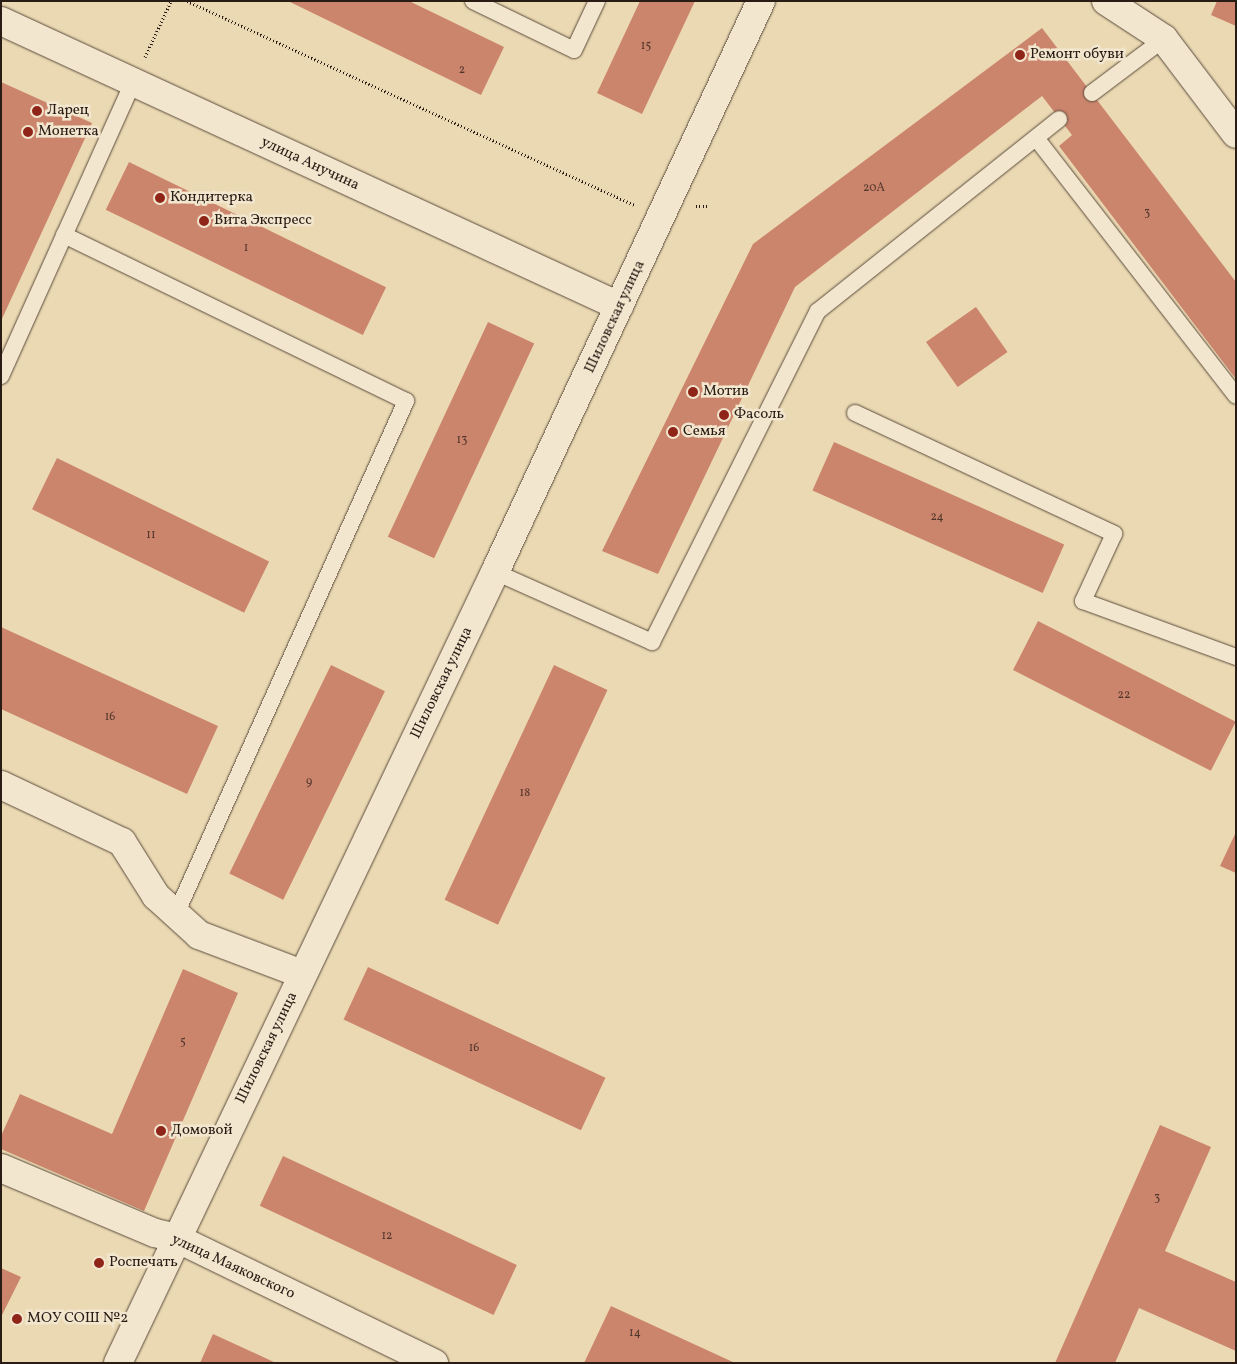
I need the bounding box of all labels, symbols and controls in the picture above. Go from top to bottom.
house number: 15 [641,40,651,54]
place label: Ремонт обуви [1030,46,1124,64]
marker: Ремонт обуви [1014,49,1026,61]
house number: 2 [459,64,465,78]
place label: Ларец [47,102,89,120]
marker: Ларец [31,105,43,117]
place label: Монетка [38,123,99,141]
marker: Монетка [22,126,34,138]
street label: улица Анучина [258,133,362,195]
house number: 20А [863,182,885,196]
place label: Кондитерка [170,189,253,207]
marker: Кондитерка [154,192,166,204]
house number: 3 [1144,207,1150,221]
place label: Вита Экспресс [214,212,312,230]
marker: Вита Экспресс [198,215,210,227]
house number: 1 [244,242,248,256]
street label: Шиловская улица [581,258,649,376]
place label: Мотив [703,383,749,401]
marker: Мотив [687,386,699,398]
place label: Фасоль [734,406,784,424]
marker: Фасоль [718,409,730,421]
place label: Семья [683,423,726,441]
marker: Семья [667,426,679,438]
house number: 13 [457,434,467,448]
house number: 24 [930,511,944,525]
house number: 11 [146,529,156,543]
street label: Шиловская улица [407,624,477,742]
house number: 22 [1118,689,1130,703]
house number: 16 [105,711,115,725]
house number: 9 [306,776,312,790]
house number: 18 [520,787,530,801]
street label: Шиловская улица [232,989,302,1107]
house number: 5 [180,1036,186,1050]
house number: 16 [469,1042,479,1056]
place label: Домовой [171,1122,233,1140]
marker: Домовой [155,1125,167,1137]
house number: 3 [1154,1192,1160,1206]
street label: улица Маяковского [168,1230,298,1304]
house number: 12 [381,1230,393,1244]
place label: Роспечать [109,1254,178,1272]
marker: Роспечать [93,1257,105,1269]
place label: МОУ СОШ №2 [27,1310,129,1328]
marker: МОУ СОШ №2 [11,1313,23,1325]
house number: 14 [629,1327,641,1341]

